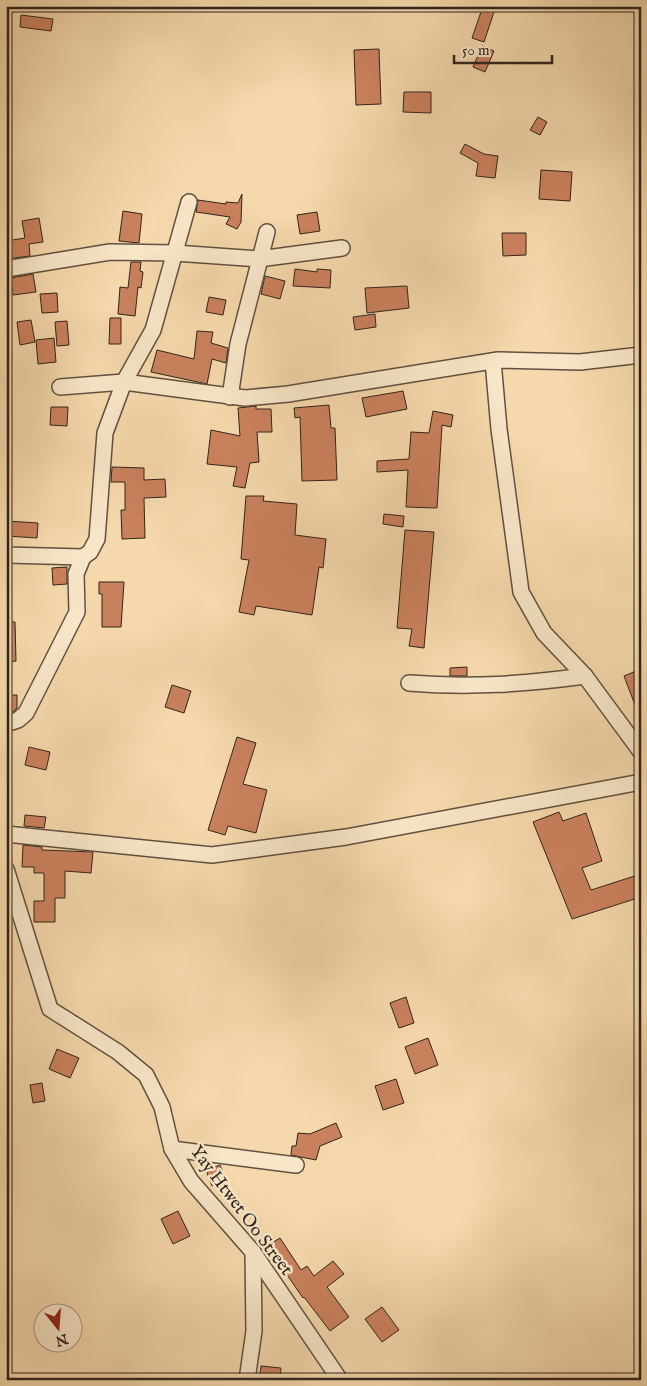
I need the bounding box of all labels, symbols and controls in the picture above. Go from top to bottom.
scale bar [454,32,552,64]
text: 50 m [462,41,490,60]
street label: Yay Htwet Oo Street [184,1141,297,1281]
north arrow [32,1304,82,1354]
text: N [53,1329,71,1350]

